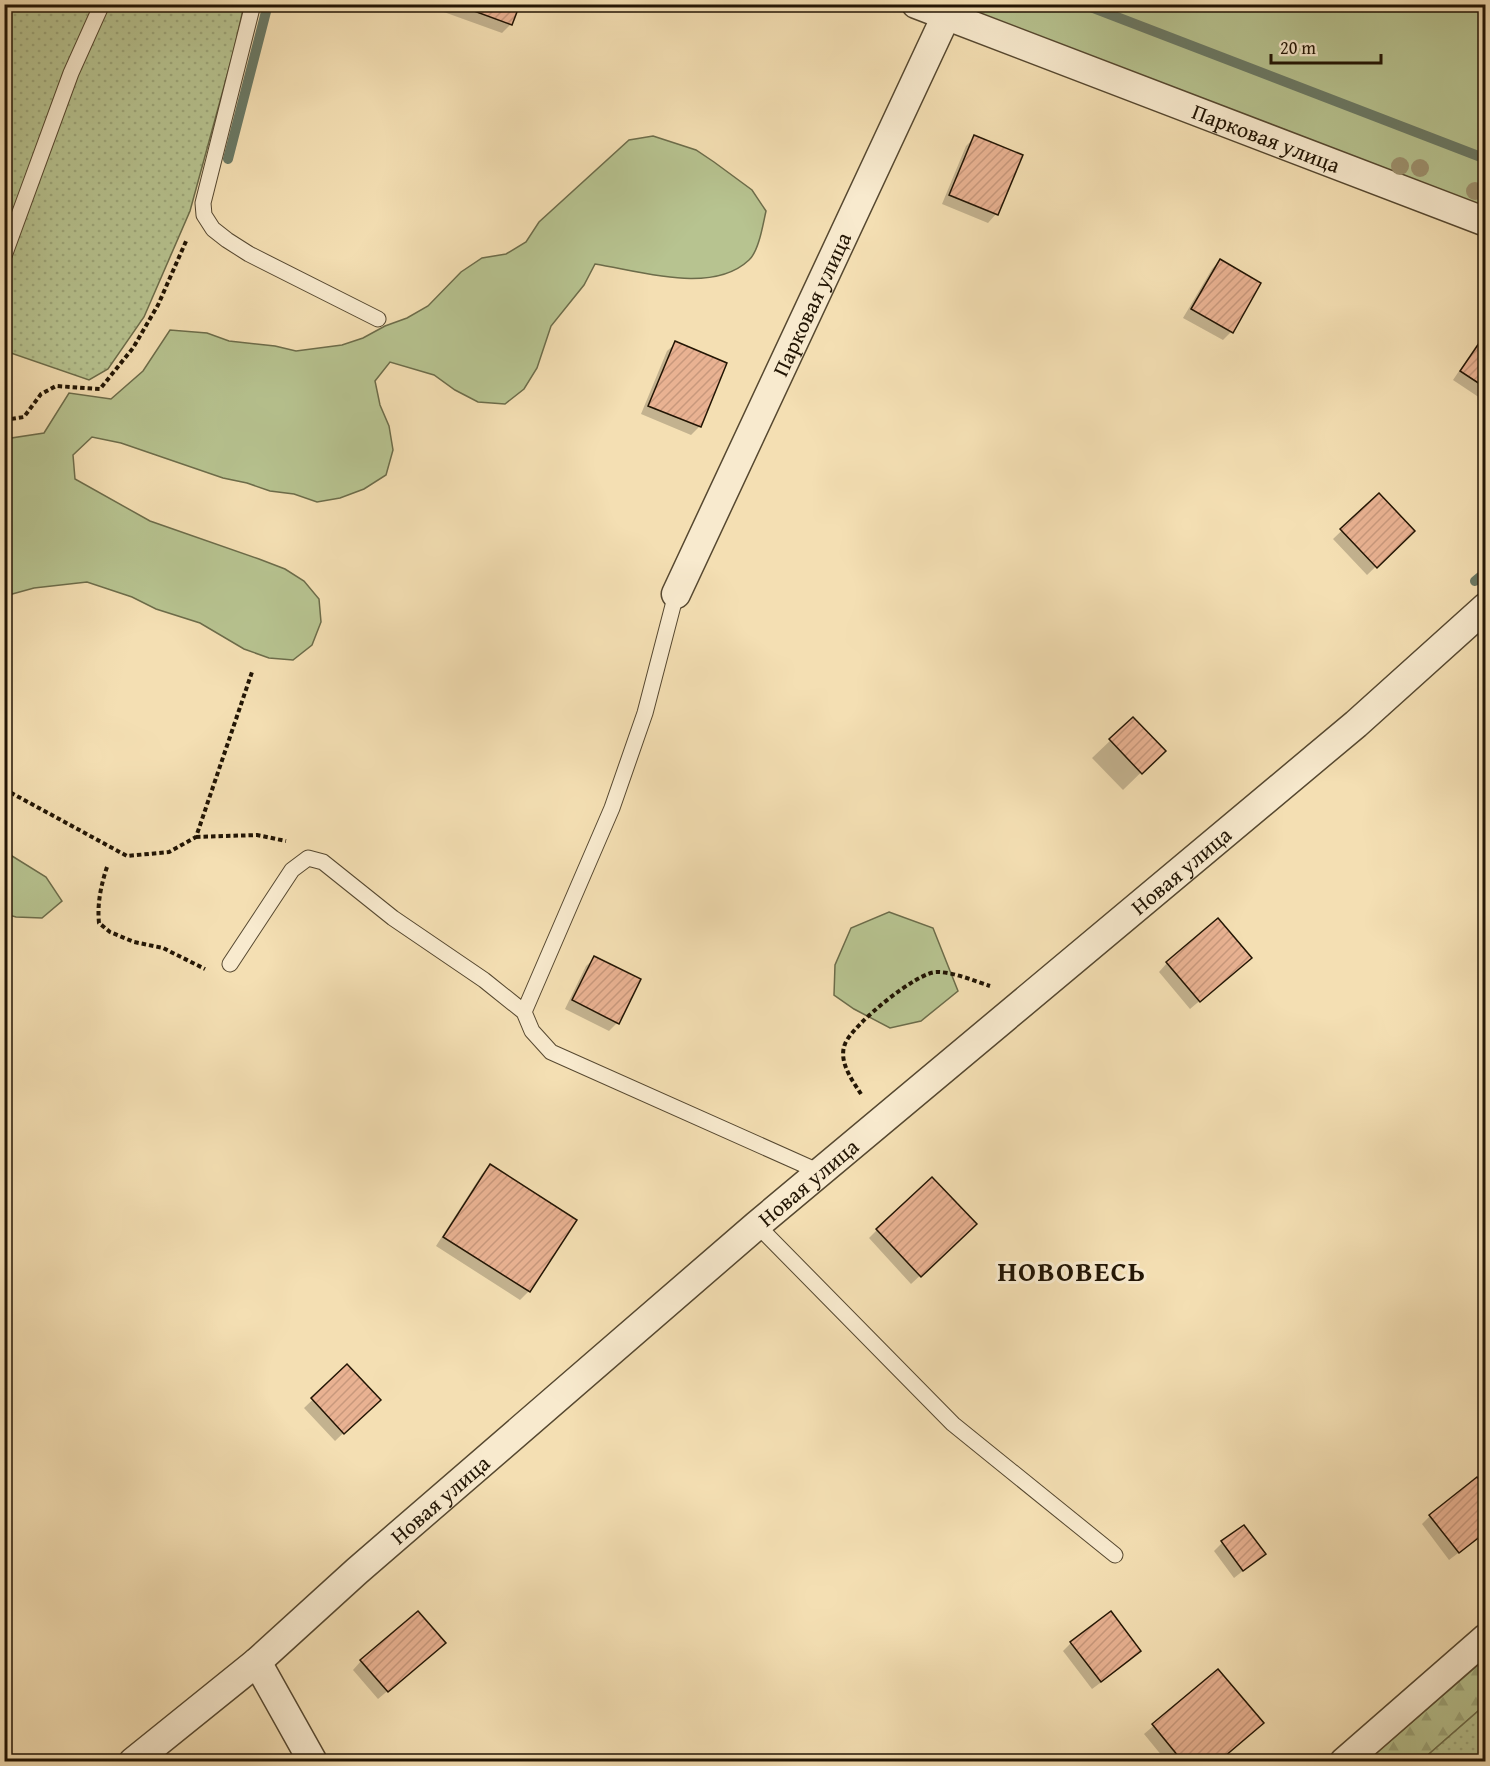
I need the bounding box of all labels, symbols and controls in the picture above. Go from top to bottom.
scale bar [1271,27,1380,65]
text: 20 m [1280,34,1316,61]
street label: Парковая улица [1188,95,1345,181]
street label: Парковая улица [764,226,859,381]
street label: Новая улица [1124,819,1239,922]
street label: Новая улица [751,1130,866,1234]
district label: НОВОВЕСЬ [997,1250,1147,1291]
street label: Новая улица [383,1447,497,1552]

